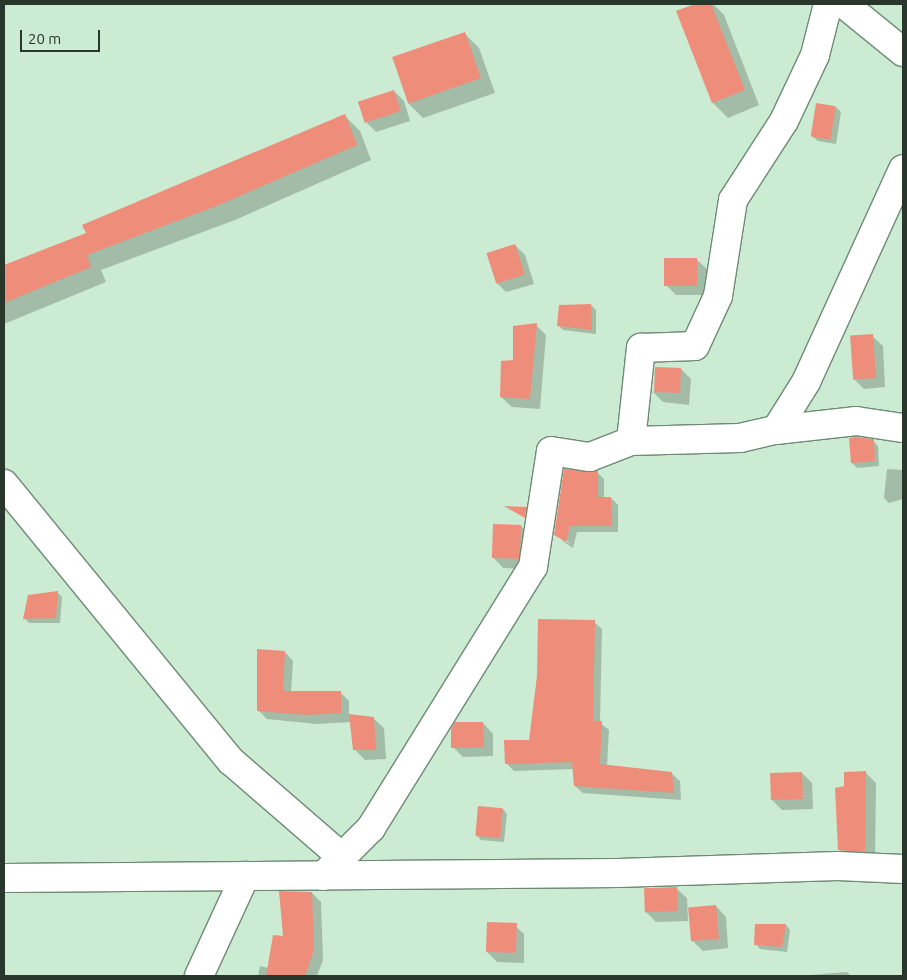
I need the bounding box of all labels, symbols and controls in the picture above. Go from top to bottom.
scale bar [22,20,102,52]
text: 20 m [28,30,61,47]

